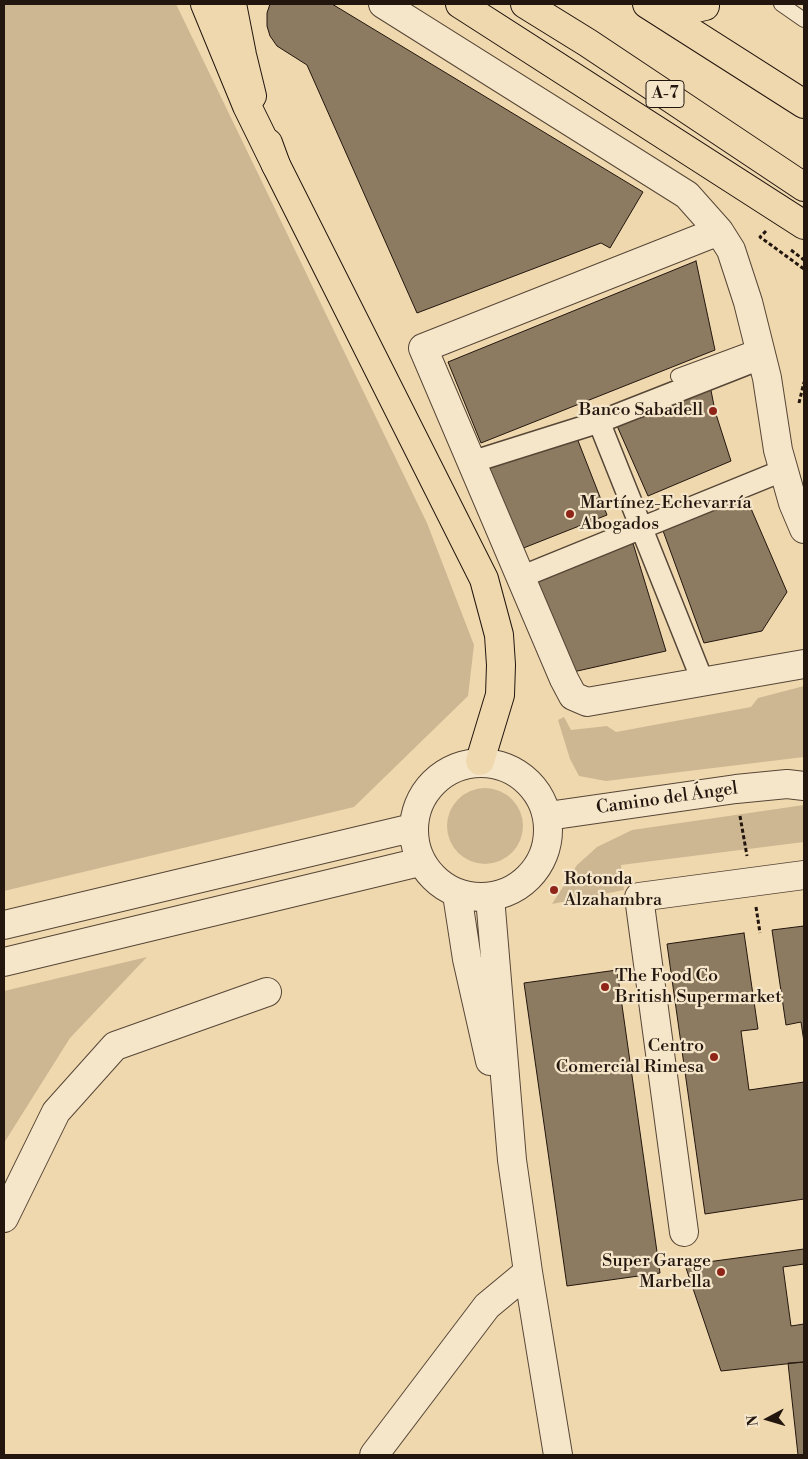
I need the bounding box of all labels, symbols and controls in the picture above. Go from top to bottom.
road number: A-7 [646,80,684,108]
place label: Banco Sabadell [579,400,703,422]
marker: Banco Sabadell [707,405,719,417]
place label: Martínez-Echevarría Abogados [580,493,752,536]
marker: Martínez-Echevarría Abogados [564,508,576,520]
street label: Camino del Ángel [595,778,739,820]
place label: Rotonda Alzahambra [564,869,662,912]
marker: Rotonda Alzahambra [548,884,560,896]
place label: The Food Co British Supermarket [615,966,782,1009]
marker: The Food Co British Supermarket [599,981,611,993]
place label: Centro Comercial Rimesa [556,1036,704,1078]
marker: Centro Comercial Rimesa [708,1051,720,1063]
place label: Super Garage Marbella [602,1251,711,1294]
marker: Super Garage Marbella [715,1266,727,1278]
north arrow [743,1394,793,1444]
text: N [744,1414,763,1427]

